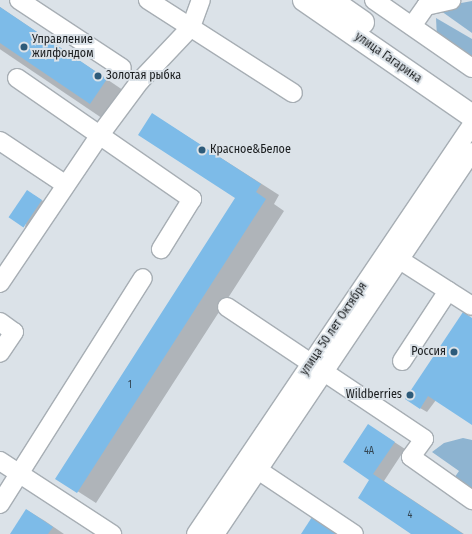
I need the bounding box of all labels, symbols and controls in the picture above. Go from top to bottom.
street label: улица Гагарина [352,30,424,86]
place label: Управление жилфондом [32,33,93,61]
marker: Управление жилфондом [19,42,29,52]
place label: Золотая рыбка [106,69,181,83]
marker: Золотая рыбка [93,71,103,81]
place label: Красное&Белое [210,143,291,157]
marker: Красное&Белое [197,145,207,155]
street label: улица 50 лет Октября [298,280,370,378]
place label: Россия [411,345,446,359]
marker: Россия [449,347,459,357]
house number: 1 [128,380,132,392]
place label: Wildberries [346,388,402,402]
marker: Wildberries [405,390,415,400]
house number: 4А [364,446,374,458]
house number: 4 [408,510,412,522]

